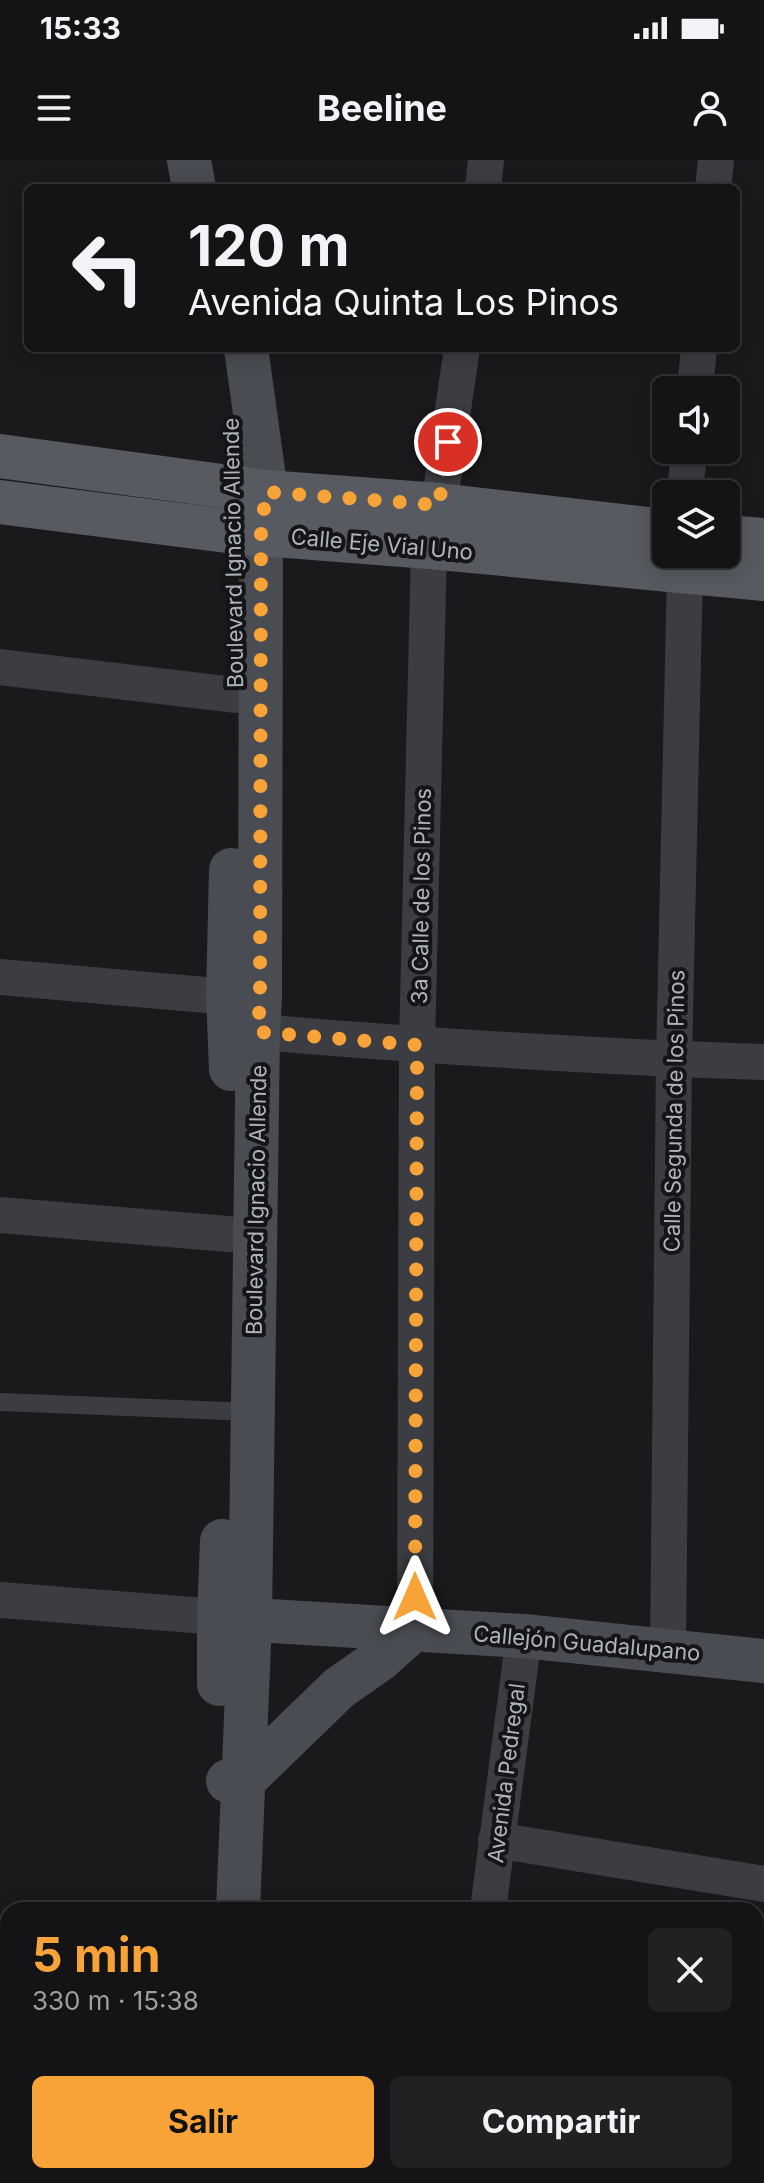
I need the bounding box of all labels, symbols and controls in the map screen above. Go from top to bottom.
text: 15:33 [40,10,121,46]
icon: menu [32,86,76,130]
text: Beeline [317,86,447,130]
icon: person [688,86,732,130]
text: 120 m [188,212,350,280]
icon: left [56,216,160,320]
text: Avenida Quinta Los Pinos [188,280,619,324]
map controls [652,376,740,568]
button: sound [652,376,740,464]
pin [414,408,482,476]
street label: Boulevard Ignacio Allende [218,418,248,688]
icon: arrive [426,420,470,464]
button: layers [652,480,740,568]
street label: Calle Eje Vial Uno [290,523,474,565]
street label: 3a Calle de los Pinos [406,788,436,1004]
street label: Calle Segunda de los Pinos [659,970,689,1252]
street label: Boulevard Ignacio Allende [241,1065,271,1335]
position arrow [373,1555,457,1639]
street label: Callejón Guadalupano [472,1620,702,1666]
street label: Avenida Pedregal [482,1682,530,1864]
text: 5 min [32,1925,161,1984]
button: close [648,1928,732,2012]
text: 330 m · 15:38 [32,1985,199,2016]
button: Salir [32,2076,374,2168]
button: Compartir [390,2076,732,2168]

